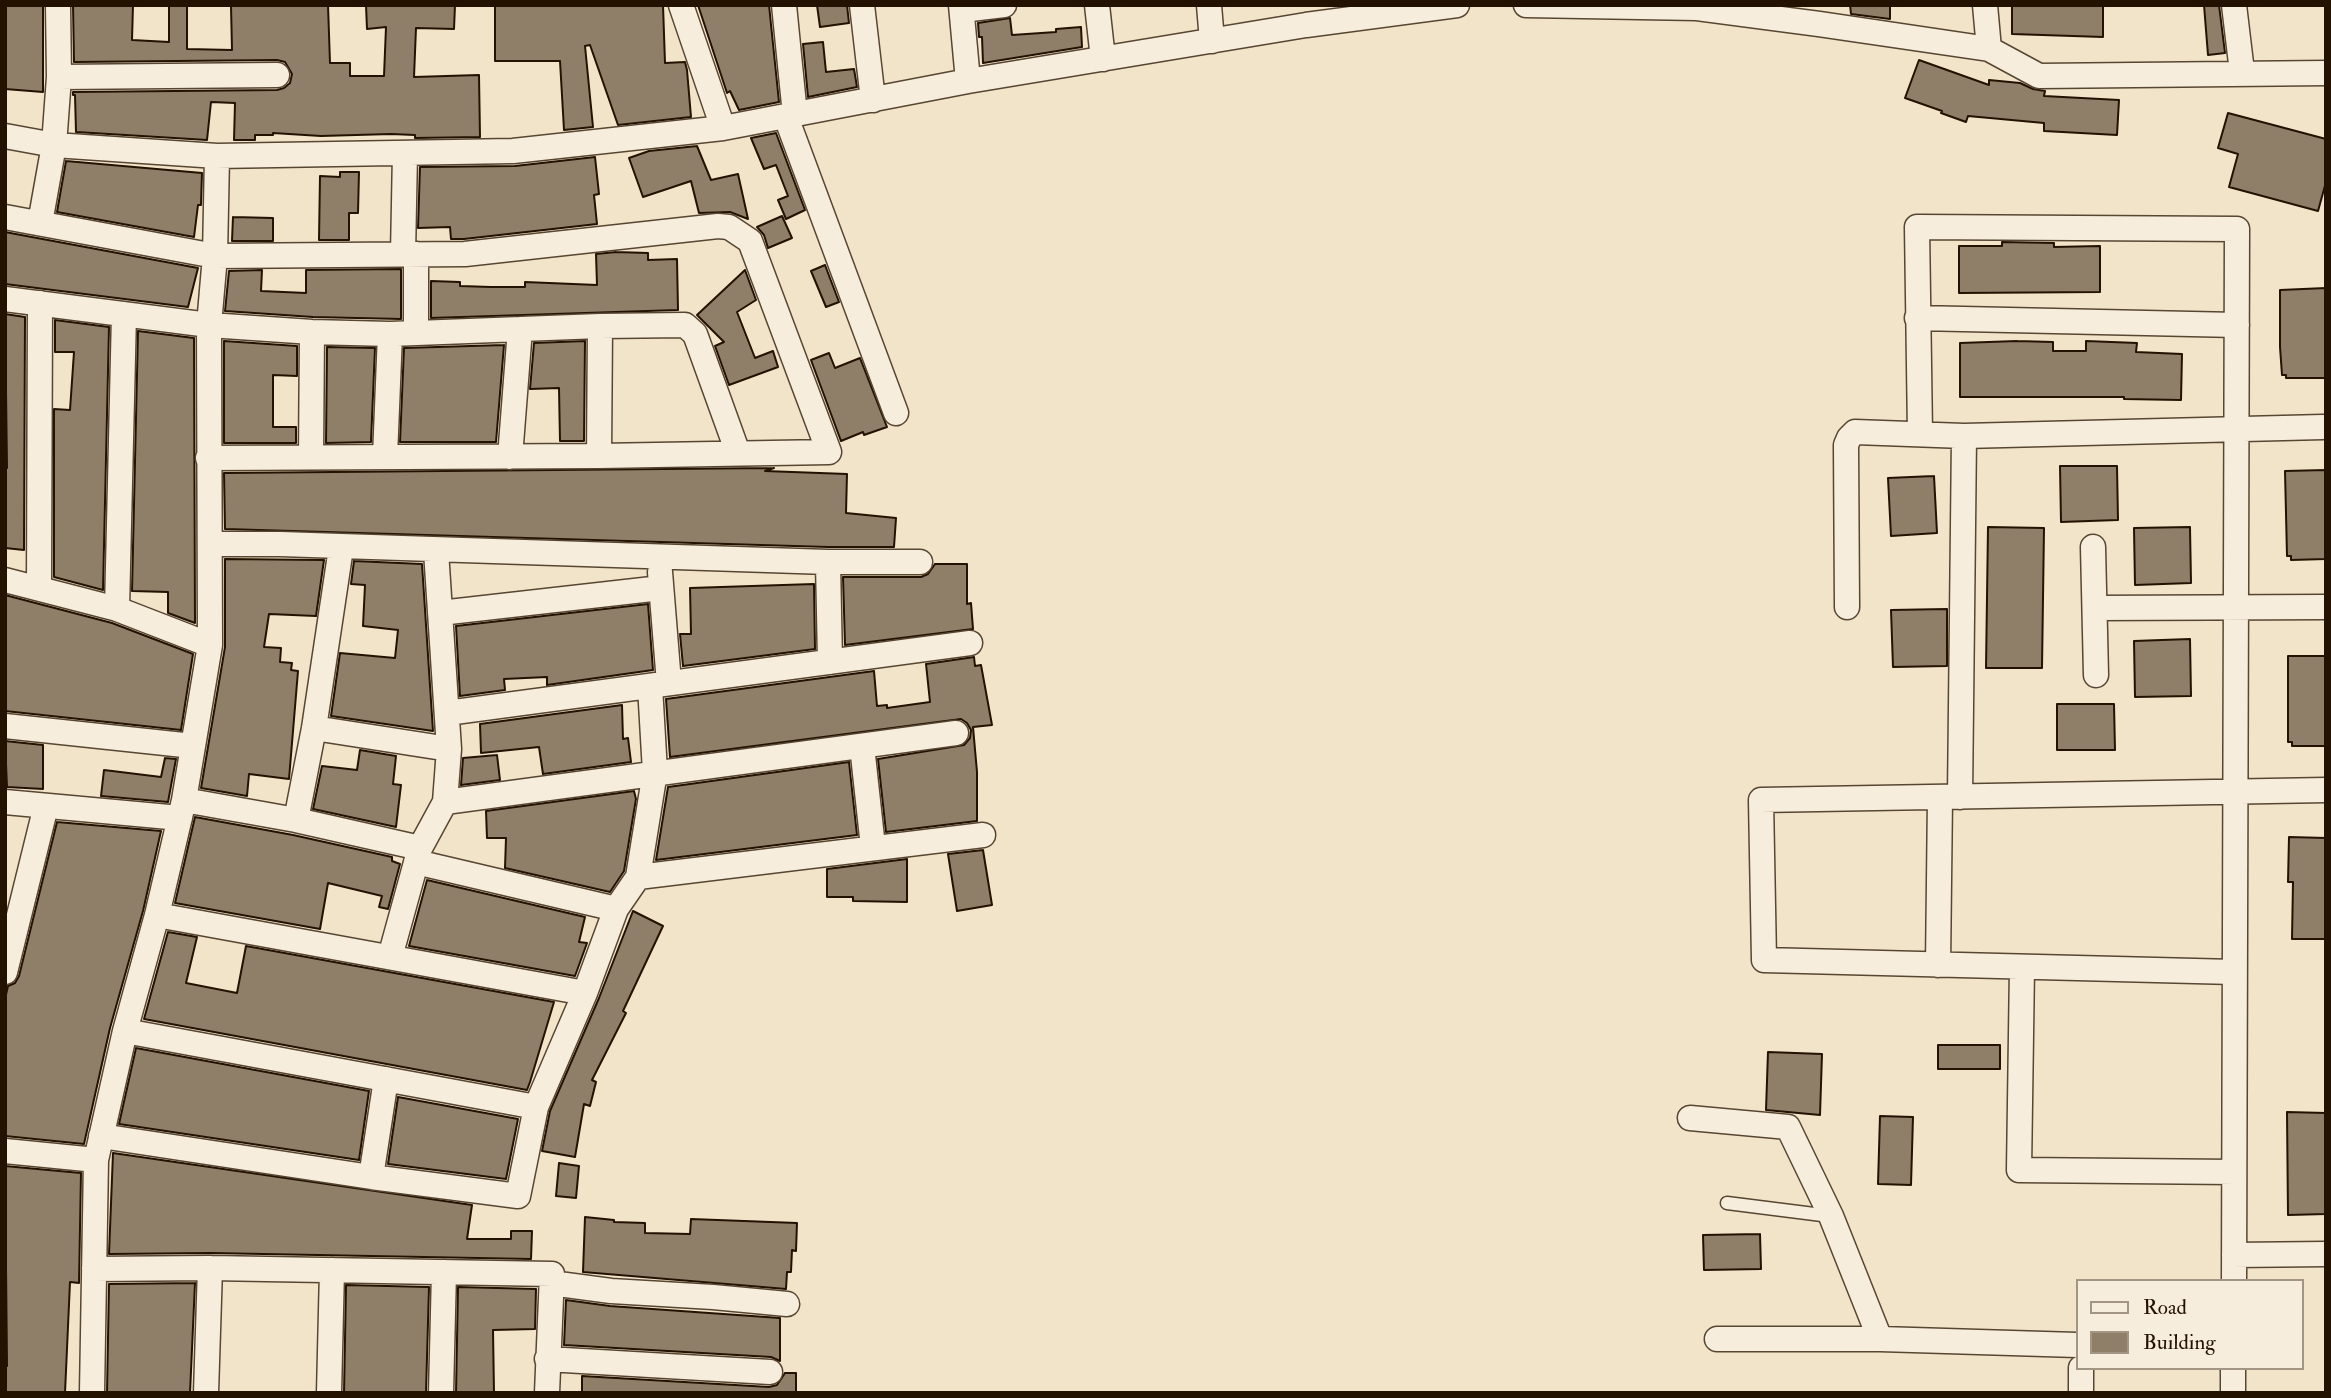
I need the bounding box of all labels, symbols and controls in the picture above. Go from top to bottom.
legend [2076,1279,2303,1370]
text: Road [2143,1294,2187,1321]
text: Building [2143,1329,2216,1356]

